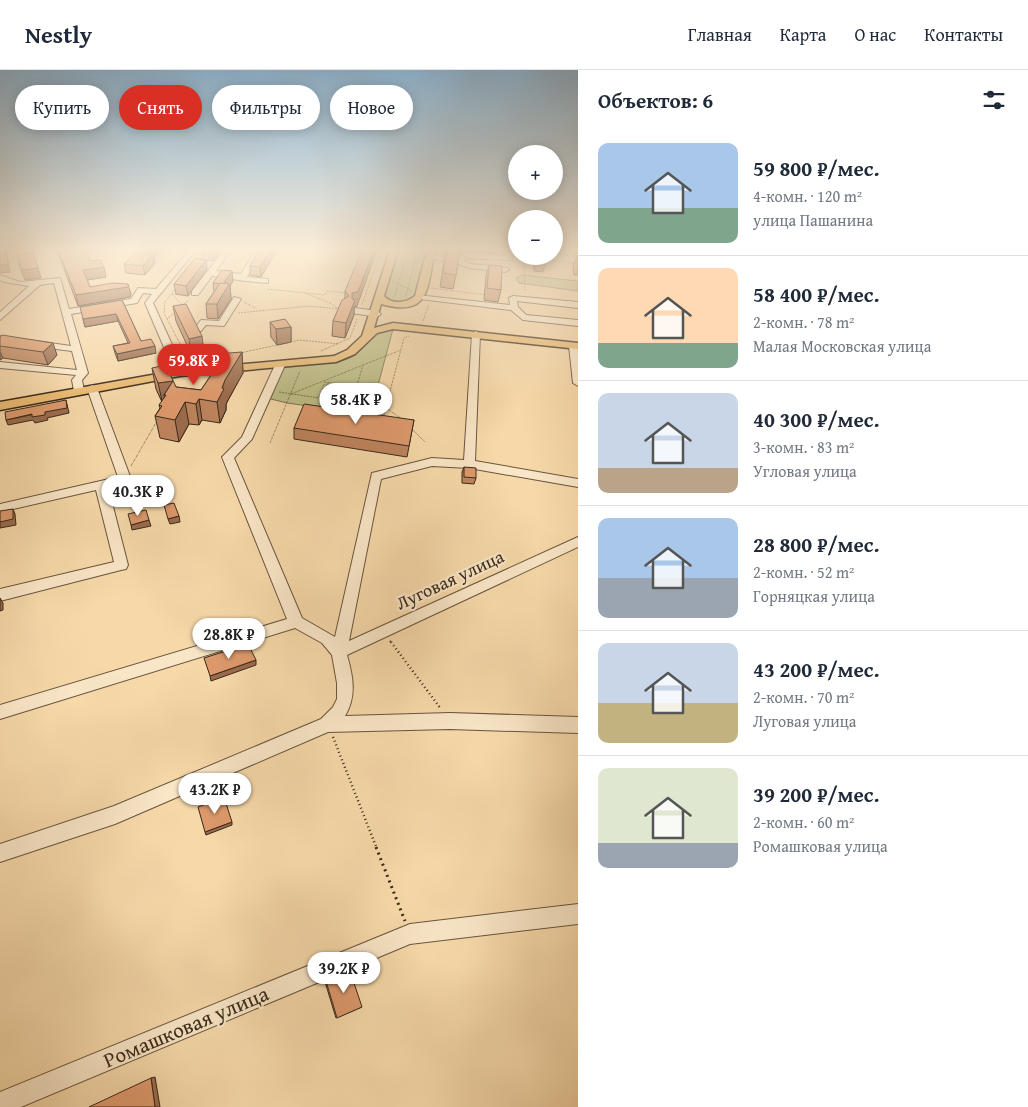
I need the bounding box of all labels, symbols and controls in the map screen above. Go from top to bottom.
text: Nestly [25,17,92,52]
text: Главная [688,21,752,48]
text: Карта [780,21,826,48]
text: О нас [854,21,896,48]
text: Контакты [924,21,1003,48]
chip: Купить [15,85,109,130]
chip: Снять [119,85,202,130]
chip: Фильтры [212,85,320,130]
chip: Новое [330,85,413,130]
text: Объектов: 6 [598,85,713,116]
icon: filters [980,86,1008,114]
map controls [508,145,563,265]
button: + [508,145,563,200]
text: 59 800 ₽/мес. [753,153,879,184]
icon: home [638,163,698,223]
text: 4-комн. · 120 m² [753,184,862,208]
text: улица Пашанина [753,208,873,232]
button: − [508,210,563,265]
text: 58 400 ₽/мес. [753,279,879,310]
icon: home [638,288,698,348]
text: 2-комн. · 78 m² [753,310,854,334]
text: Малая Московская улица [753,334,931,358]
pin: 59.8K ₽ [148,344,240,386]
text: 59.8K ₽ [168,348,220,372]
pin: 58.4K ₽ [310,382,402,425]
text: 58.4K ₽ [330,387,382,411]
text: 40 300 ₽/мес. [753,404,879,435]
icon: home [638,413,698,473]
text: 3-комн. · 83 m² [753,435,854,459]
text: Угловая улица [753,459,857,483]
pin: 40.3K ₽ [92,474,184,517]
text: 40.3K ₽ [112,479,164,503]
text: 28 800 ₽/мес. [753,529,879,560]
icon: home [638,538,698,598]
street label: Луговая улица [391,543,509,616]
text: 2-комн. · 52 m² [753,560,854,584]
text: Горняцкая улица [753,584,875,608]
pin: 28.8K ₽ [183,618,275,660]
text: 28.8K ₽ [203,622,255,646]
text: 43 200 ₽/мес. [753,654,879,685]
icon: home [638,663,698,723]
text: 2-комн. · 70 m² [753,685,854,709]
text: Луговая улица [753,709,856,733]
pin: 43.2K ₽ [169,772,261,815]
text: 43.2K ₽ [189,777,241,801]
text: 39 200 ₽/мес. [753,779,879,810]
icon: home [638,788,698,848]
text: 2-комн. · 60 m² [753,810,854,834]
text: Ромашковая улица [753,834,888,858]
pin: 39.2K ₽ [298,952,390,994]
text: 39.2K ₽ [318,956,370,980]
street label: Ромашковая улица [98,978,273,1075]

